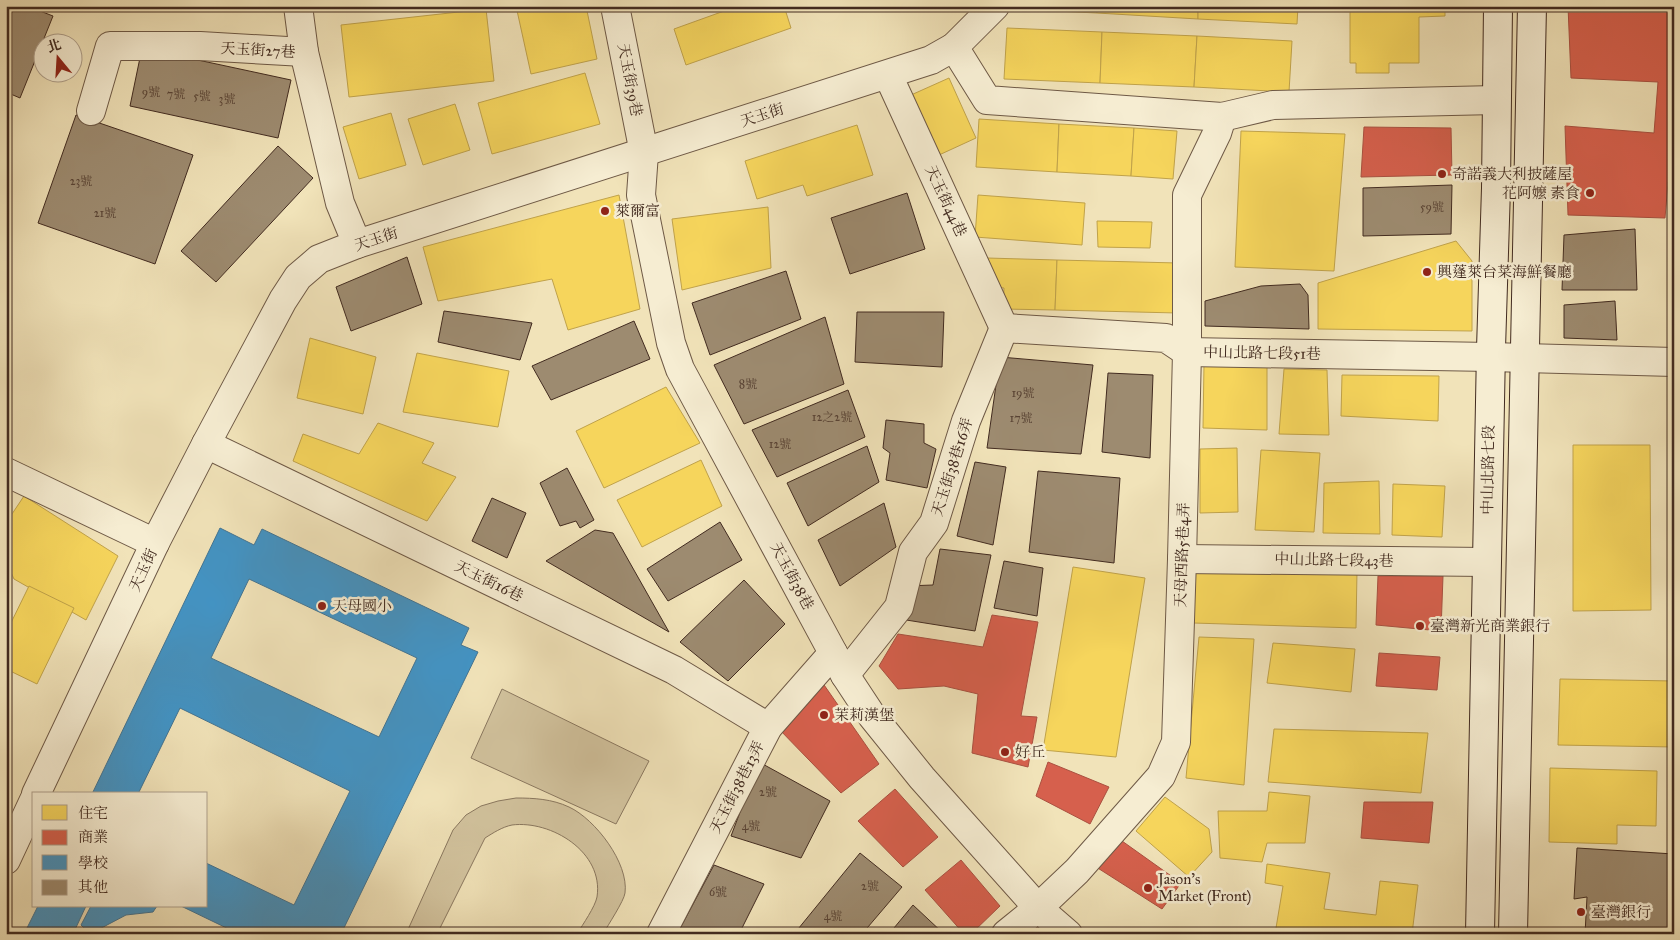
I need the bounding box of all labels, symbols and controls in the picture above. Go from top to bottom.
north arrow [32,32,82,82]
text: 北 [45,36,63,56]
street label: 天玉街27巷 [220,39,296,61]
street label: 天玉街39巷 [614,42,646,118]
house number: 9號 [142,85,160,99]
house number: 7號 [167,87,185,101]
house number: 5號 [193,89,211,103]
house number: 3號 [219,92,235,106]
street label: 天玉街 [738,99,786,131]
street label: 天玉街44巷 [922,162,970,240]
place label: 奇諾義大利披薩屋 [1452,165,1572,183]
marker: 奇諾義大利披薩屋 [1436,168,1448,180]
house number: 23號 [70,174,92,188]
place label: 花阿嬤 素食 [1502,184,1580,202]
marker: 花阿嬤 素食 [1584,187,1596,199]
house number: 59號 [1420,200,1444,214]
place label: 萊爾富 [615,202,660,220]
marker: 萊爾富 [599,205,611,217]
house number: 21號 [94,206,116,220]
street label: 天玉街 [352,223,400,255]
place label: 興蓬萊台菜海鮮餐廳 [1437,263,1572,281]
marker: 興蓬萊台菜海鮮餐廳 [1421,266,1433,278]
street label: 中山北路七段51巷 [1203,343,1321,363]
house number: 8號 [739,377,757,391]
house number: 19號 [1011,386,1035,400]
house number: 12之2號 [812,410,852,424]
house number: 17號 [1009,411,1033,425]
street label: 天玉街38巷16弄 [928,415,976,519]
street label: 中山北路七段 [1478,425,1498,515]
house number: 12號 [769,437,791,451]
street label: 天母西路5巷4弄 [1171,502,1193,608]
street label: 天玉街38巷 [767,539,817,613]
street label: 天玉街 [125,546,161,594]
street label: 中山北路七段43巷 [1274,550,1394,570]
street label: 天玉街16巷 [452,557,526,605]
place label: 天母國小 [332,597,392,615]
marker: 天母國小 [316,600,328,612]
place label: 臺灣新光商業銀行 [1430,617,1550,635]
marker: 臺灣新光商業銀行 [1414,620,1426,632]
place label: 茉莉漢堡 [834,706,894,724]
marker: 茉莉漢堡 [818,709,830,721]
street label: 天玉街38巷13弄 [706,738,768,836]
place label: 好丘 [1015,743,1045,761]
marker: 好丘 [999,746,1011,758]
house number: 2號 [759,785,777,799]
legend [32,792,208,908]
text: 住宅 [78,804,108,822]
house number: 4號 [742,819,760,833]
text: 商業 [78,828,108,846]
text: 學校 [78,854,108,872]
place label: Jason's Market (Front) [1156,870,1251,906]
text: 其他 [78,878,108,896]
house number: 2號 [861,879,879,893]
marker: Jason's Market (Front) [1142,882,1154,894]
house number: 6號 [709,885,727,899]
place label: 臺灣銀行 [1591,903,1651,921]
marker: 臺灣銀行 [1575,906,1587,918]
house number: 4號 [824,909,842,923]

